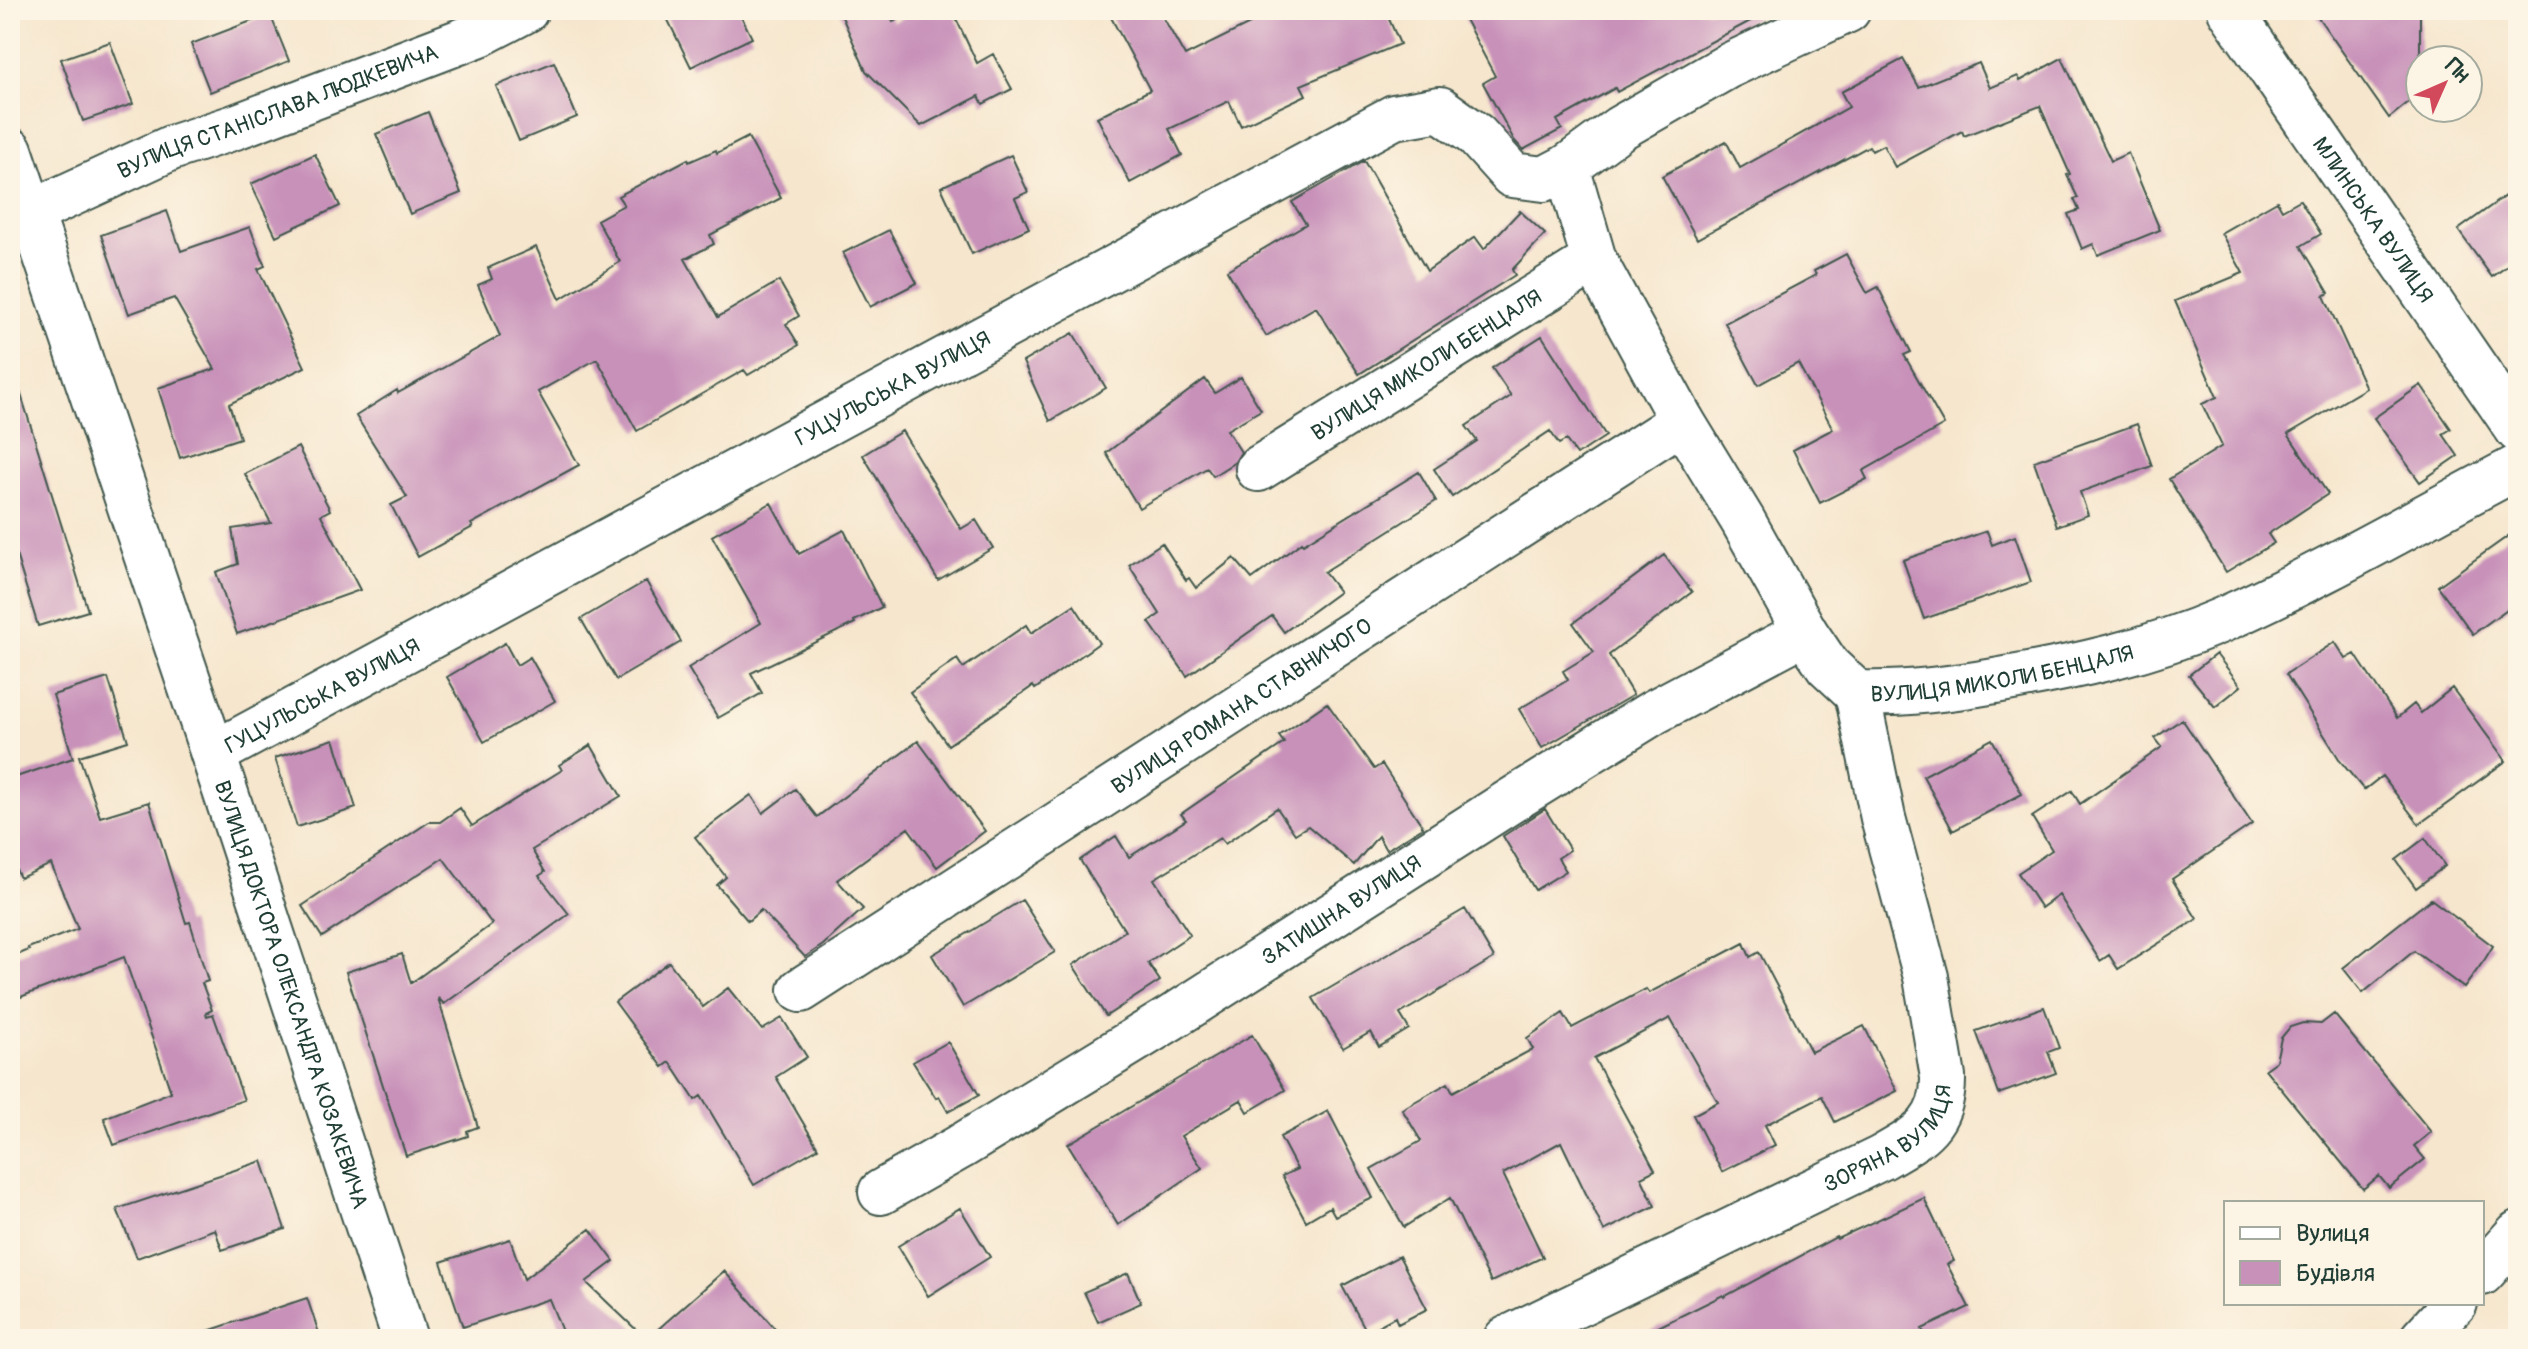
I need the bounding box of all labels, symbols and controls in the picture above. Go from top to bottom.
street label: ВУЛИЦЯ СТАНІСЛАВА ЛЮДКЕВИЧА [113,38,442,186]
north arrow [2404,44,2484,124]
text: Пн [2439,52,2476,89]
street label: МЛИНСЬКА ВУЛИЦЯ [2306,132,2440,308]
street label: ВУЛИЦЯ МИКОЛИ БЕНЦАЛЯ [1306,283,1547,448]
street label: ГУЦУЛЬСЬКА ВУЛИЦЯ [790,324,995,452]
street label: ВУЛИЦЯ РОМАНА СТАВНИЧОГО [1106,612,1377,801]
street label: ГУЦУЛЬСЬКА ВУЛИЦЯ [220,632,425,760]
street label: ВУЛИЦЯ МИКОЛИ БЕНЦАЛЯ [1870,639,2137,708]
street label: ВУЛИЦЯ ДОКТОРА ОЛЕКСАНДРА КОЗАКЕВИЧА [208,777,374,1212]
street label: ЗАТИШНА ВУЛИЦЯ [1256,849,1427,972]
street label: ЗОРЯНА ВУЛИЦЯ [1819,1083,1958,1199]
legend [2224,1201,2484,1305]
text: Вулиця [2296,1219,2369,1248]
text: Будівля [2296,1259,2375,1288]

